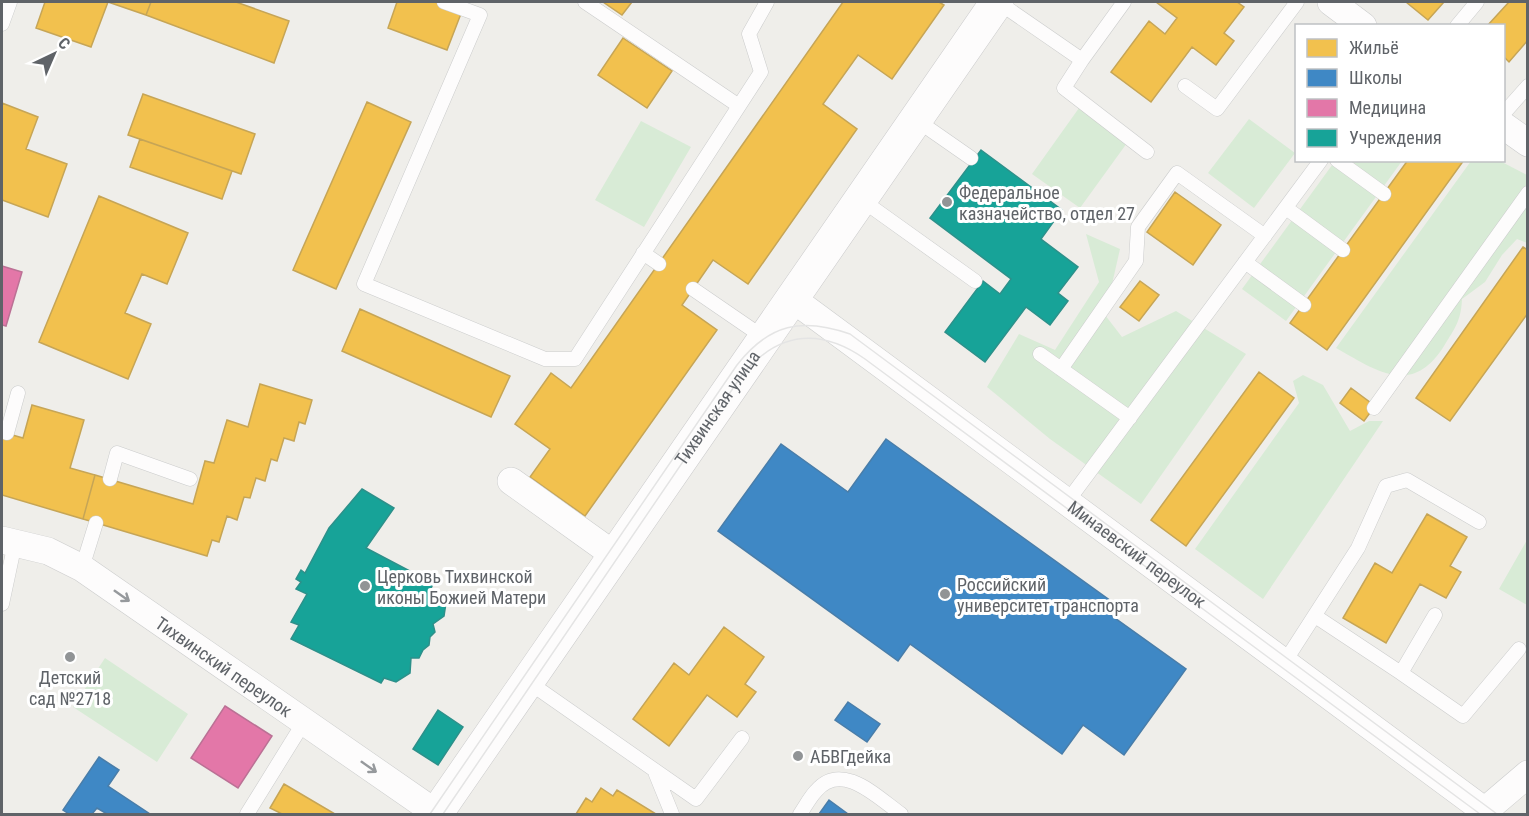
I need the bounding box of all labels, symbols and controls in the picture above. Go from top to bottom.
north arrow [24,24,84,84]
legend [1295,24,1505,162]
text: С [54,34,74,54]
text: Жильё [1349,37,1399,58]
text: Школы [1349,67,1402,88]
text: Медицина [1349,97,1426,118]
text: Учреждения [1349,127,1442,148]
place label: Федеральное казначейство, отдел 27 [959,182,1135,224]
marker: Федеральное казначейство, отдел 27 [940,195,954,209]
street label: Тихвинская улица [670,346,764,469]
street label: Минаевский переулок [1064,496,1211,612]
place label: Церковь Тихвинской иконы Божией Матери [377,566,546,608]
place label: Российский университет транспорта [957,574,1139,616]
marker: Церковь Тихвинской иконы Божией Матери [358,579,372,593]
marker: Российский университет транспорта [938,587,952,601]
one-way arrow [114,590,130,602]
street label: Тихвинский переулок [152,612,297,721]
marker: Детский сад №2718 [63,650,77,664]
place label: Детский сад №2718 [29,667,111,709]
place label: АБВГдейка [810,746,891,767]
marker: АБВГдейка [791,749,805,763]
one-way arrow [360,761,377,773]

